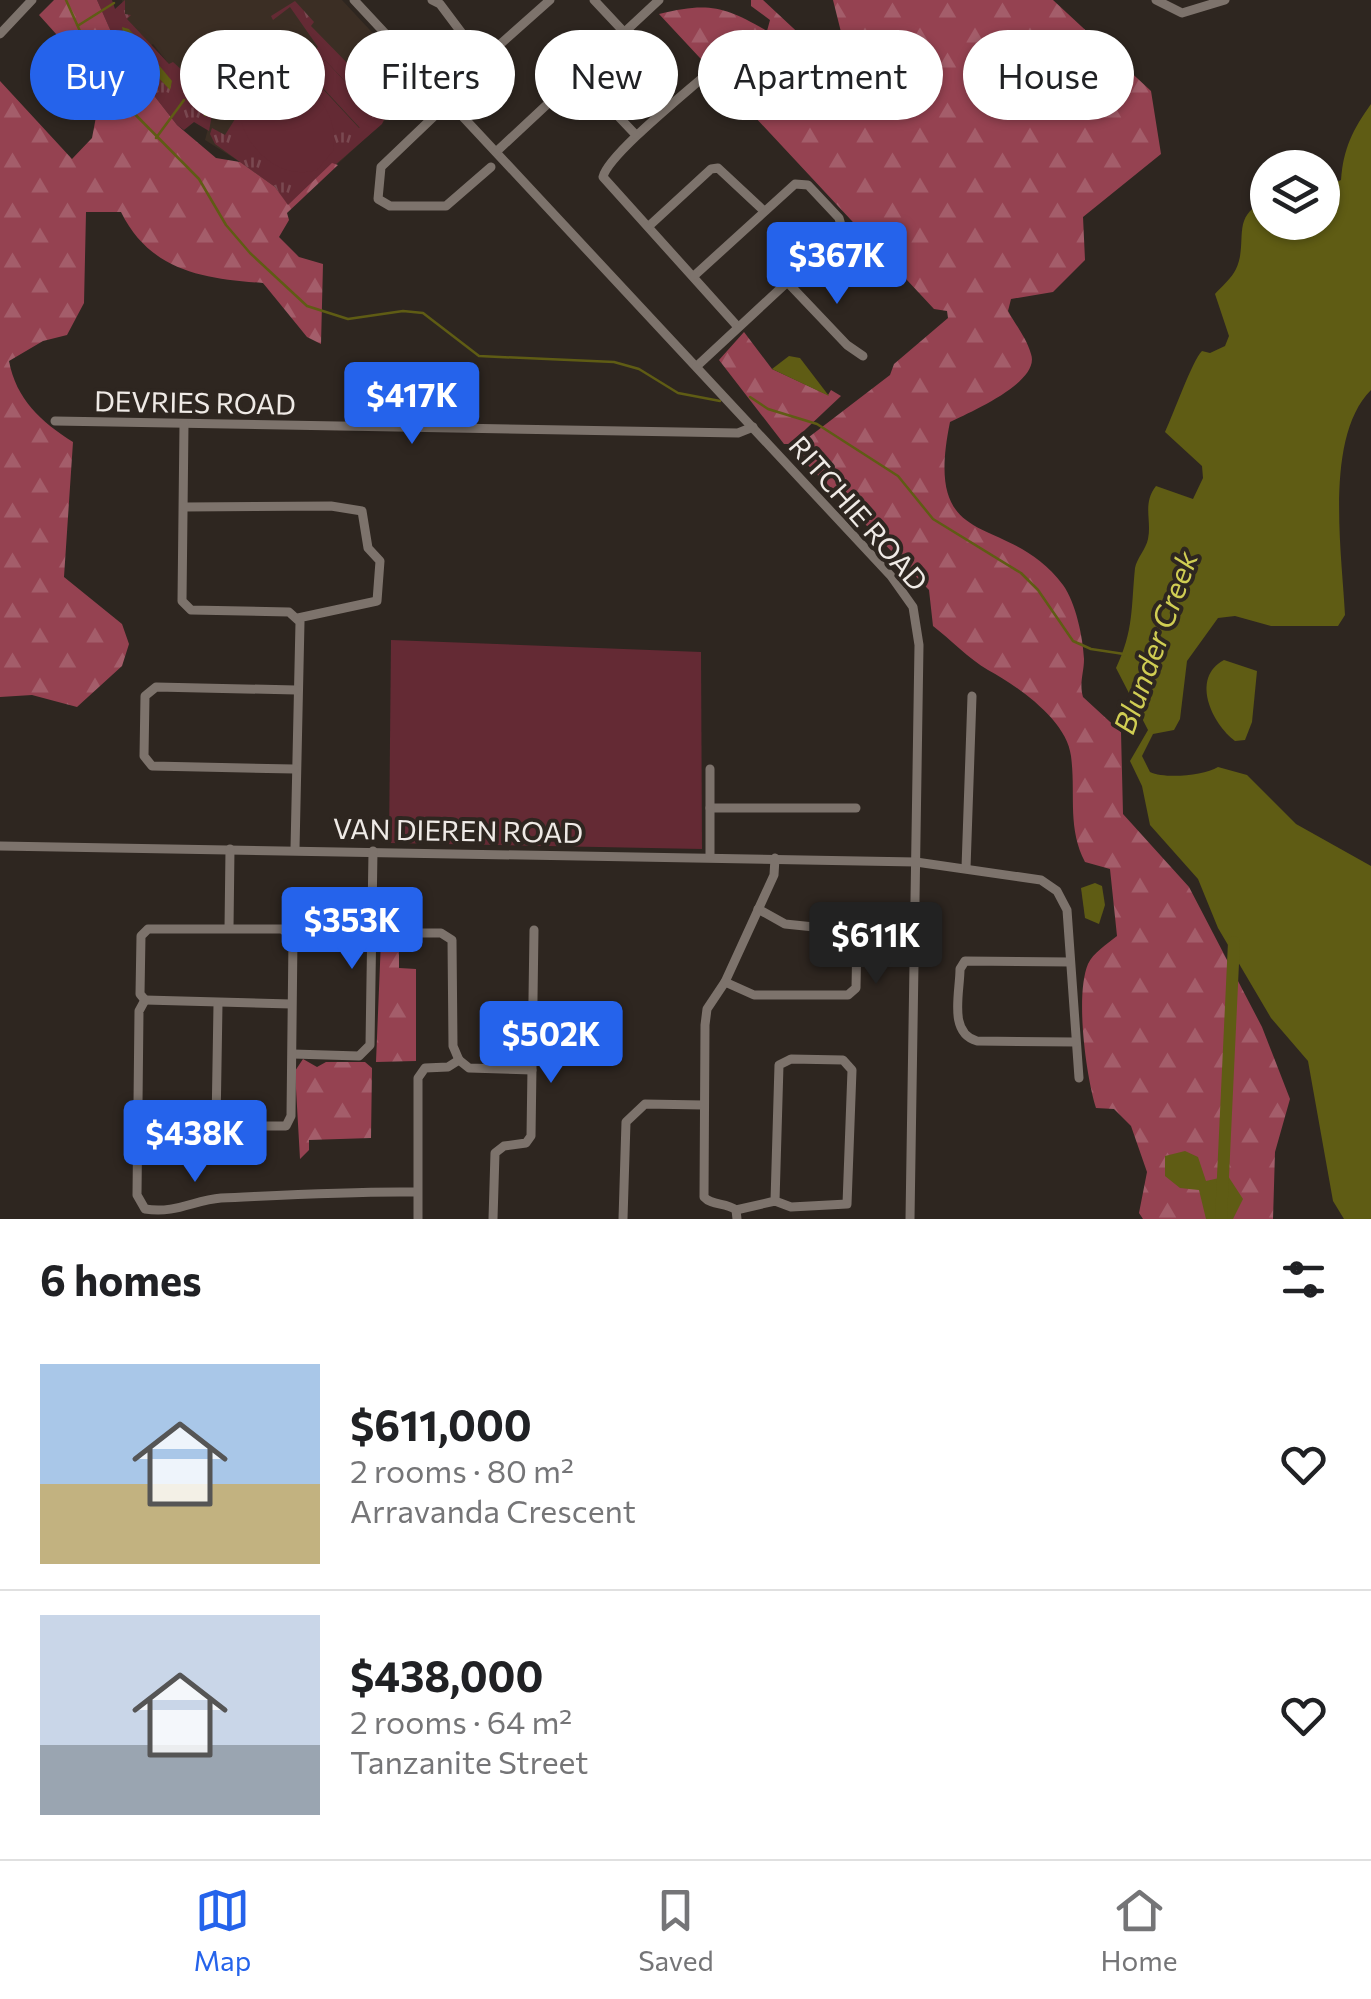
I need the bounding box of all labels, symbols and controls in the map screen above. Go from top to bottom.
chip: Buy [30,30,160,120]
chip: Rent [180,30,325,120]
chip: Filters [345,30,515,120]
chip: New [535,30,678,120]
chip: Apartment [698,30,943,120]
chip: House [963,30,1134,120]
map controls [1250,150,1340,240]
button: layers [1250,150,1340,240]
pin: $367K [767,222,907,307]
text: $367K [789,234,885,274]
pin: $417K [342,362,482,447]
text: $417K [366,374,458,414]
street label: DEVRIES ROAD [94,383,296,421]
street label: RITCHIE ROAD [783,429,935,597]
water label: Blunder Creek [1104,545,1204,738]
street label: VAN DIEREN ROAD [333,811,583,849]
pin: $353K [282,887,422,972]
text: $353K [304,899,400,939]
pin: $611K [806,902,946,987]
text: $611K [831,914,921,954]
pin: $502K [481,1001,621,1086]
text: $502K [502,1013,600,1053]
pin: $438K [125,1100,265,1185]
text: $438K [146,1112,244,1152]
icon: filters [1276,1252,1331,1307]
text: 6 homes [40,1253,202,1305]
text: $611,000 [350,1398,532,1450]
icon: home [120,1404,240,1524]
icon: heart [1276,1437,1331,1492]
text: 2 rooms · 80 m² [350,1450,574,1490]
text: Arravanda Crescent [350,1490,636,1530]
text: $438,000 [350,1649,543,1701]
icon: home [120,1655,240,1775]
icon: heart [1276,1688,1331,1743]
text: 2 rooms · 64 m² [350,1701,572,1741]
text: Tanzanite Street [350,1741,588,1781]
tab: Map [193,1883,251,1977]
tab: Saved [638,1883,714,1977]
tab: Home [1101,1883,1178,1977]

